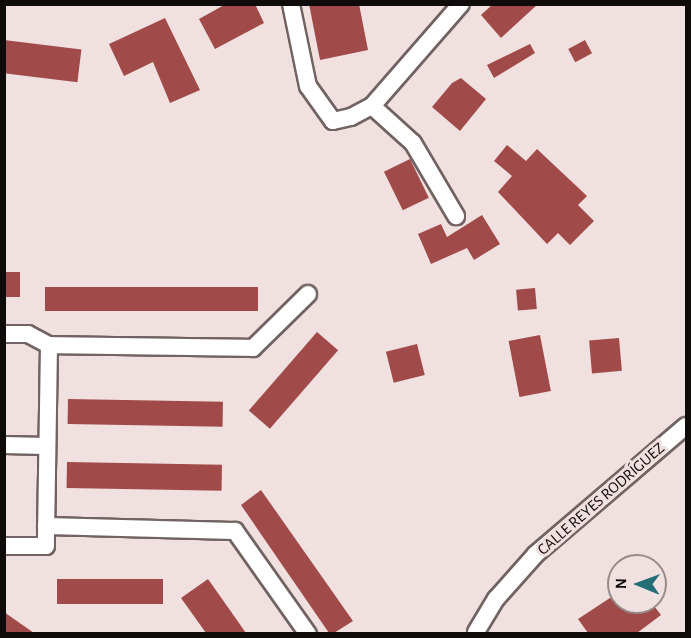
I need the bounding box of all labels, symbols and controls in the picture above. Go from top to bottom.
street label: CALLE REYES RODRÍGUEZ [534,439,668,559]
north arrow [607,554,667,614]
text: N [613,578,629,589]

